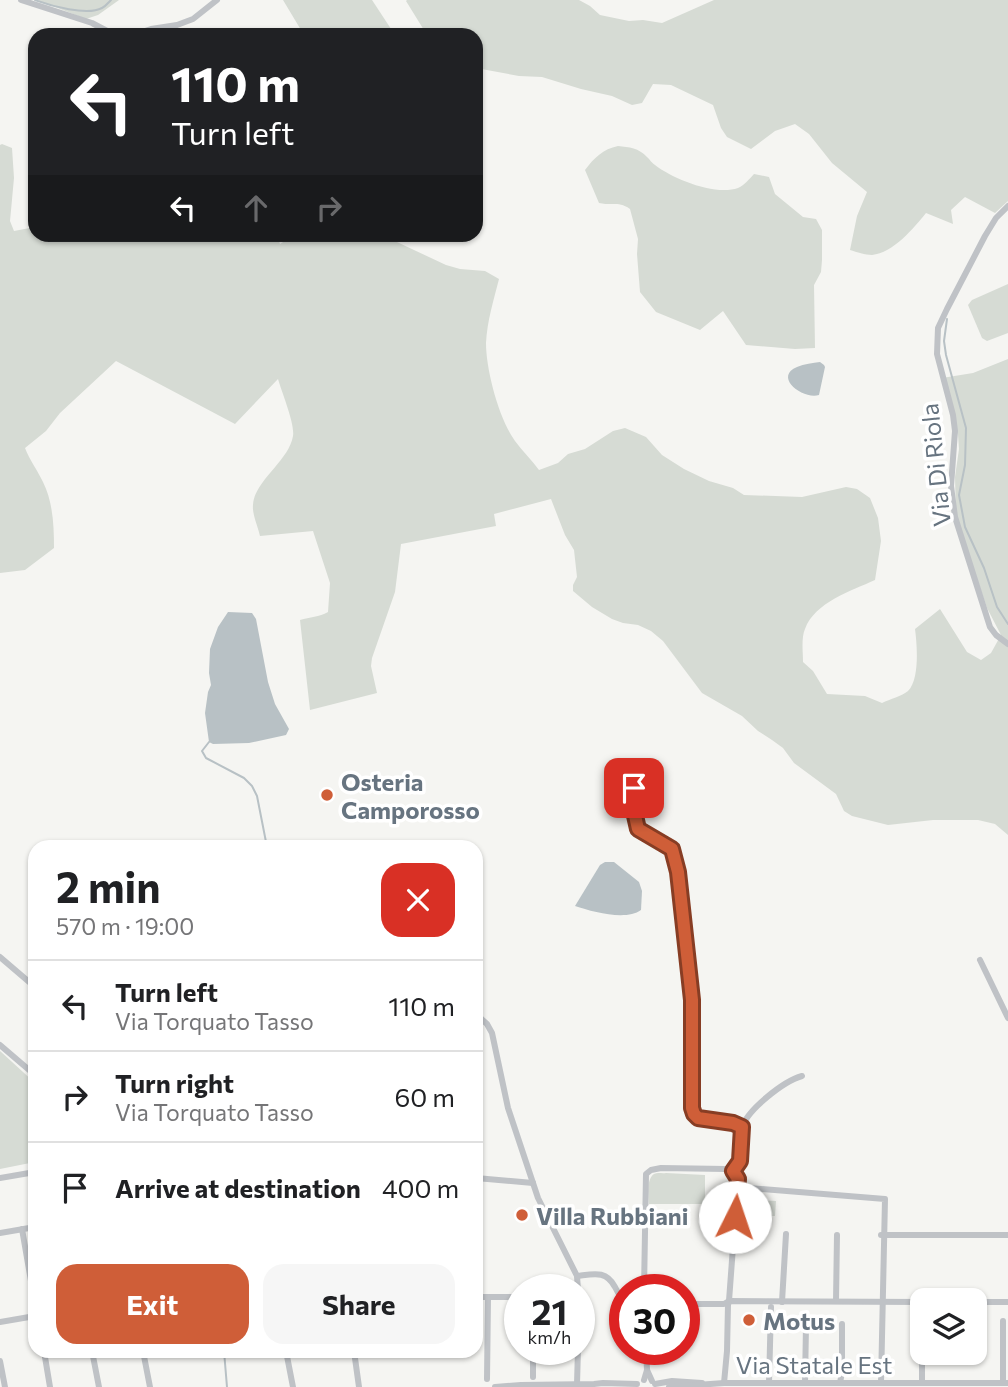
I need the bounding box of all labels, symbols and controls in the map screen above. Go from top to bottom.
text: 110 m [171,52,300,112]
icon: left [56,56,147,147]
text: Turn left [171,112,295,152]
icon: left [164,189,202,227]
icon: ahead [237,189,275,227]
icon: right [310,189,348,227]
street label: Via Di Riola [914,402,956,528]
pin [604,758,664,818]
place label: Osteria Camporosso [341,767,480,824]
icon: arrive [615,769,653,807]
marker: Osteria Camporosso [319,787,335,803]
text: 2 min [56,860,161,912]
button: close [381,863,455,937]
text: 570 m · 19:00 [56,912,194,940]
text: Turn left [115,976,218,1007]
icon: left [56,987,94,1025]
text: 110 m [388,990,455,1021]
text: Via Torquato Tasso [115,1007,314,1035]
text: Turn right [115,1067,234,1098]
icon: right [56,1078,94,1116]
text: 60 m [395,1081,455,1112]
text: Via Torquato Tasso [115,1098,314,1126]
icon: arrive [56,1169,94,1207]
text: Arrive at destination [115,1172,361,1203]
text: 400 m [382,1172,459,1203]
position arrow [698,1180,772,1254]
place label: Villa Rubbiani [536,1201,688,1230]
marker: Villa Rubbiani [514,1207,530,1223]
button: Exit [56,1264,249,1344]
button: Share [263,1264,455,1344]
speed limit sign: 30 [609,1274,700,1365]
map controls [910,1288,987,1365]
button: layers [910,1288,987,1365]
text: 21 [532,1289,567,1332]
place label: Motus [763,1306,835,1335]
marker: Motus [741,1312,757,1328]
text: km/h [528,1326,571,1348]
street label: Via Statale Est [736,1350,892,1379]

